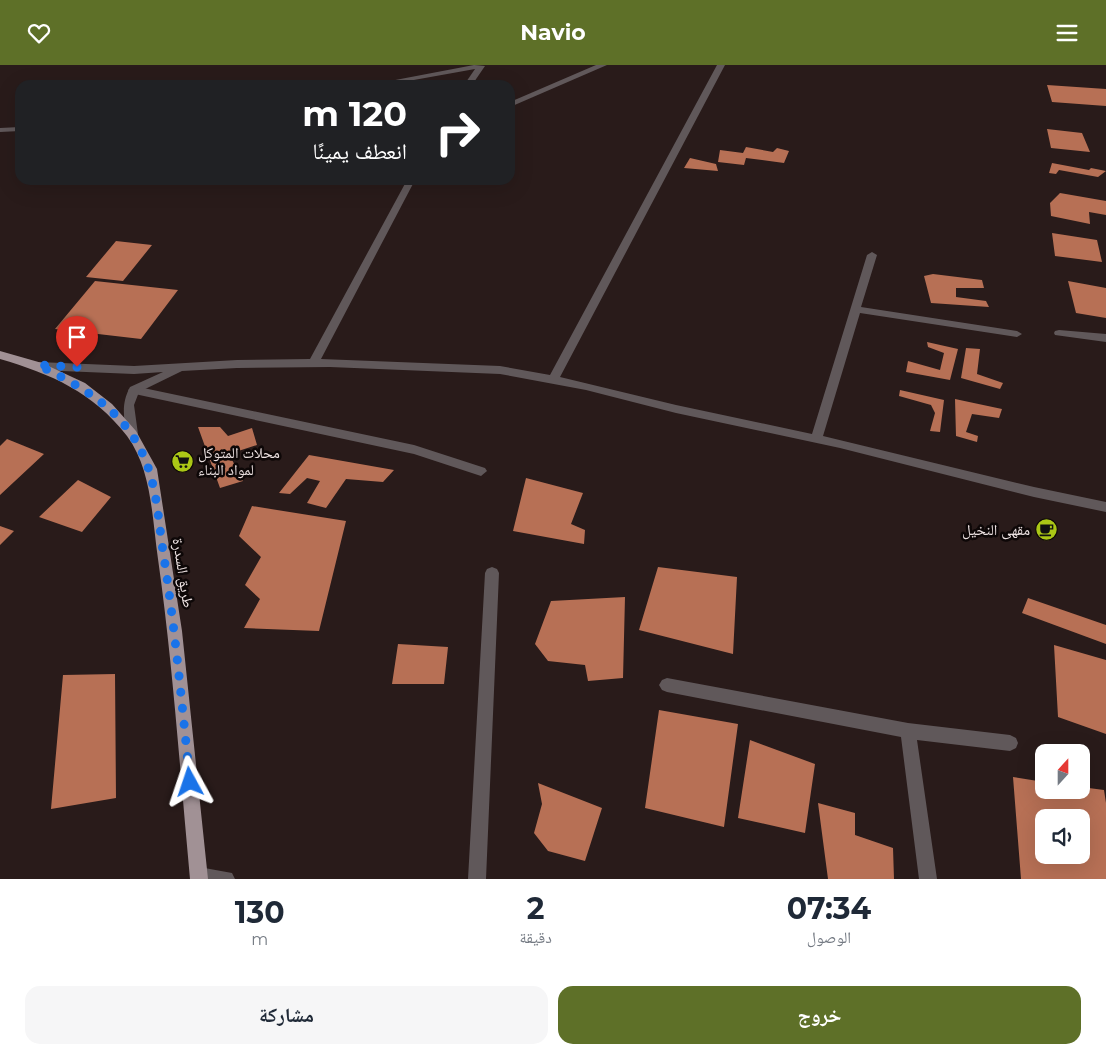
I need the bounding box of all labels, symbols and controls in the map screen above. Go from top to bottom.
icon: heart [25,19,53,47]
text: Navio [520,19,586,46]
icon: menu [1053,19,1081,47]
text: 120 m [302,92,407,135]
icon: right [425,100,490,165]
text: انعطف يمينًا [312,138,407,165]
pin [56,316,98,367]
icon: arrive [63,323,91,351]
place label: محلات المتوكل لمواد البناء [198,443,280,479]
supermarket icon: محلات المتوكل لمواد البناء [170,450,194,474]
cafe icon: مقهى النخيل [1034,518,1058,542]
place label: مقهى النخيل [962,520,1030,540]
street label: طريق السدرة [168,537,198,609]
north arrow [1035,744,1090,799]
map controls [1035,744,1090,864]
position arrow [163,755,215,807]
button: sound [1035,809,1090,864]
text: 2 [527,890,545,927]
text: 07:34 [787,890,871,927]
text: 130 [235,894,285,931]
text: دقيقة [519,928,552,947]
text: الوصول [807,928,851,947]
text: m [251,930,268,949]
button: مشاركة [25,986,548,1044]
button: خروج [558,986,1081,1044]

